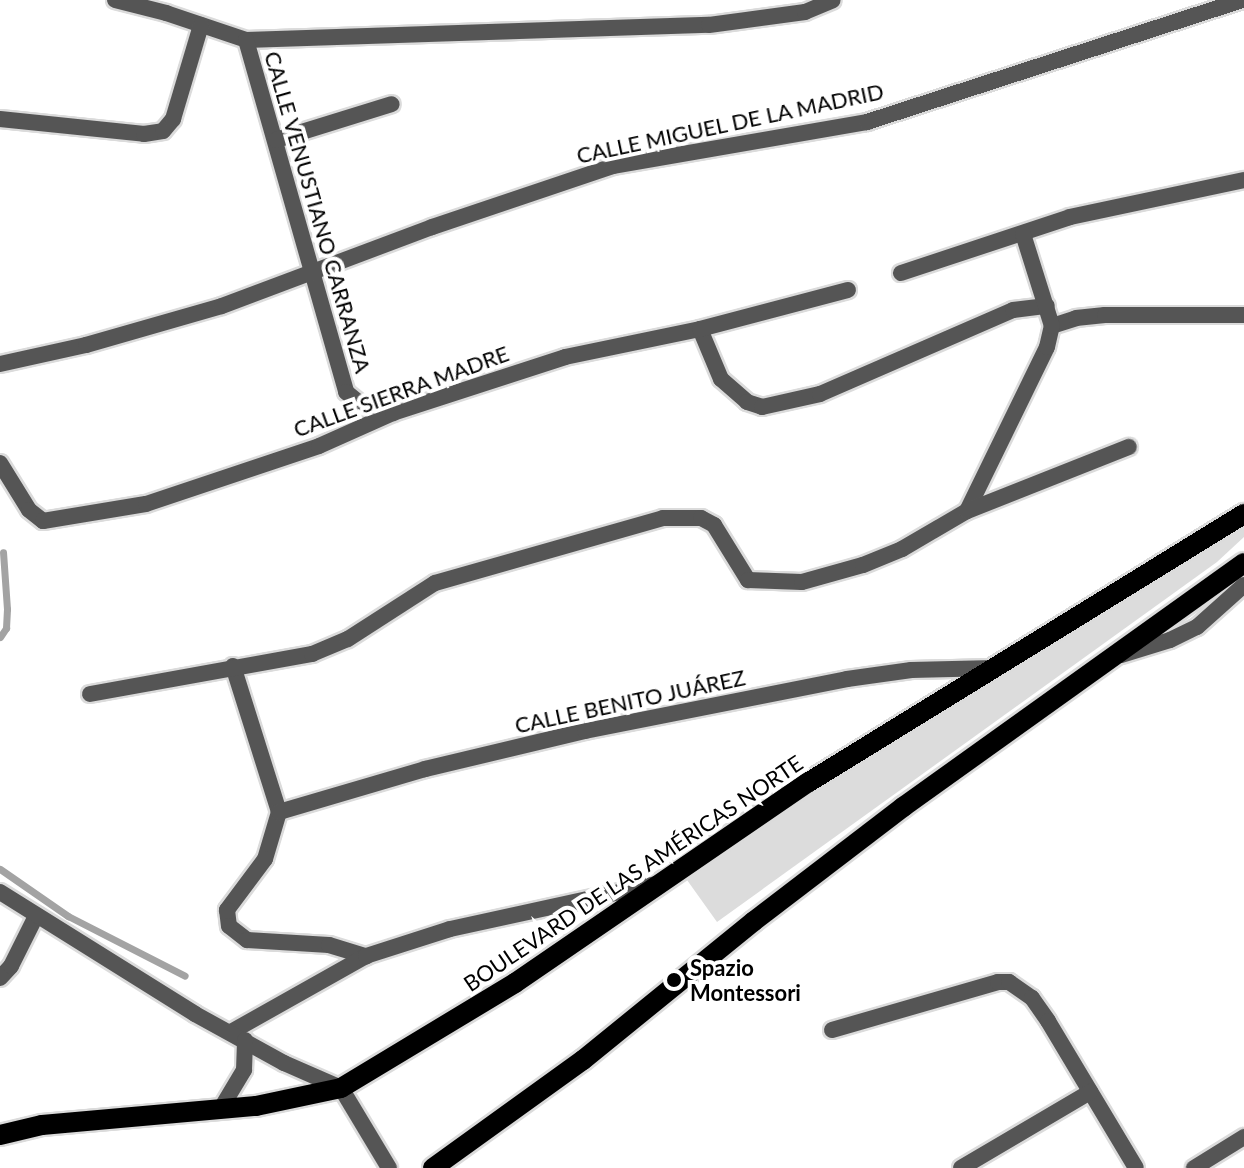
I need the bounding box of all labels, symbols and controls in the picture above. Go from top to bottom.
street label: CALLE VENUSTIANO CARRANZA [259,48,377,376]
street label: CALLE MIGUEL DE LA MADRID [573,77,887,169]
street label: CALLE SIERRA MADRE [289,340,513,442]
street label: CALLE BENITO JUÁREZ [512,664,748,738]
street label: BOULEVARD DE LAS AMÉRICAS NORTE [458,749,808,997]
place label: Spazio Montessori [690,954,801,1006]
marker: Spazio Montessori [665,971,683,989]

